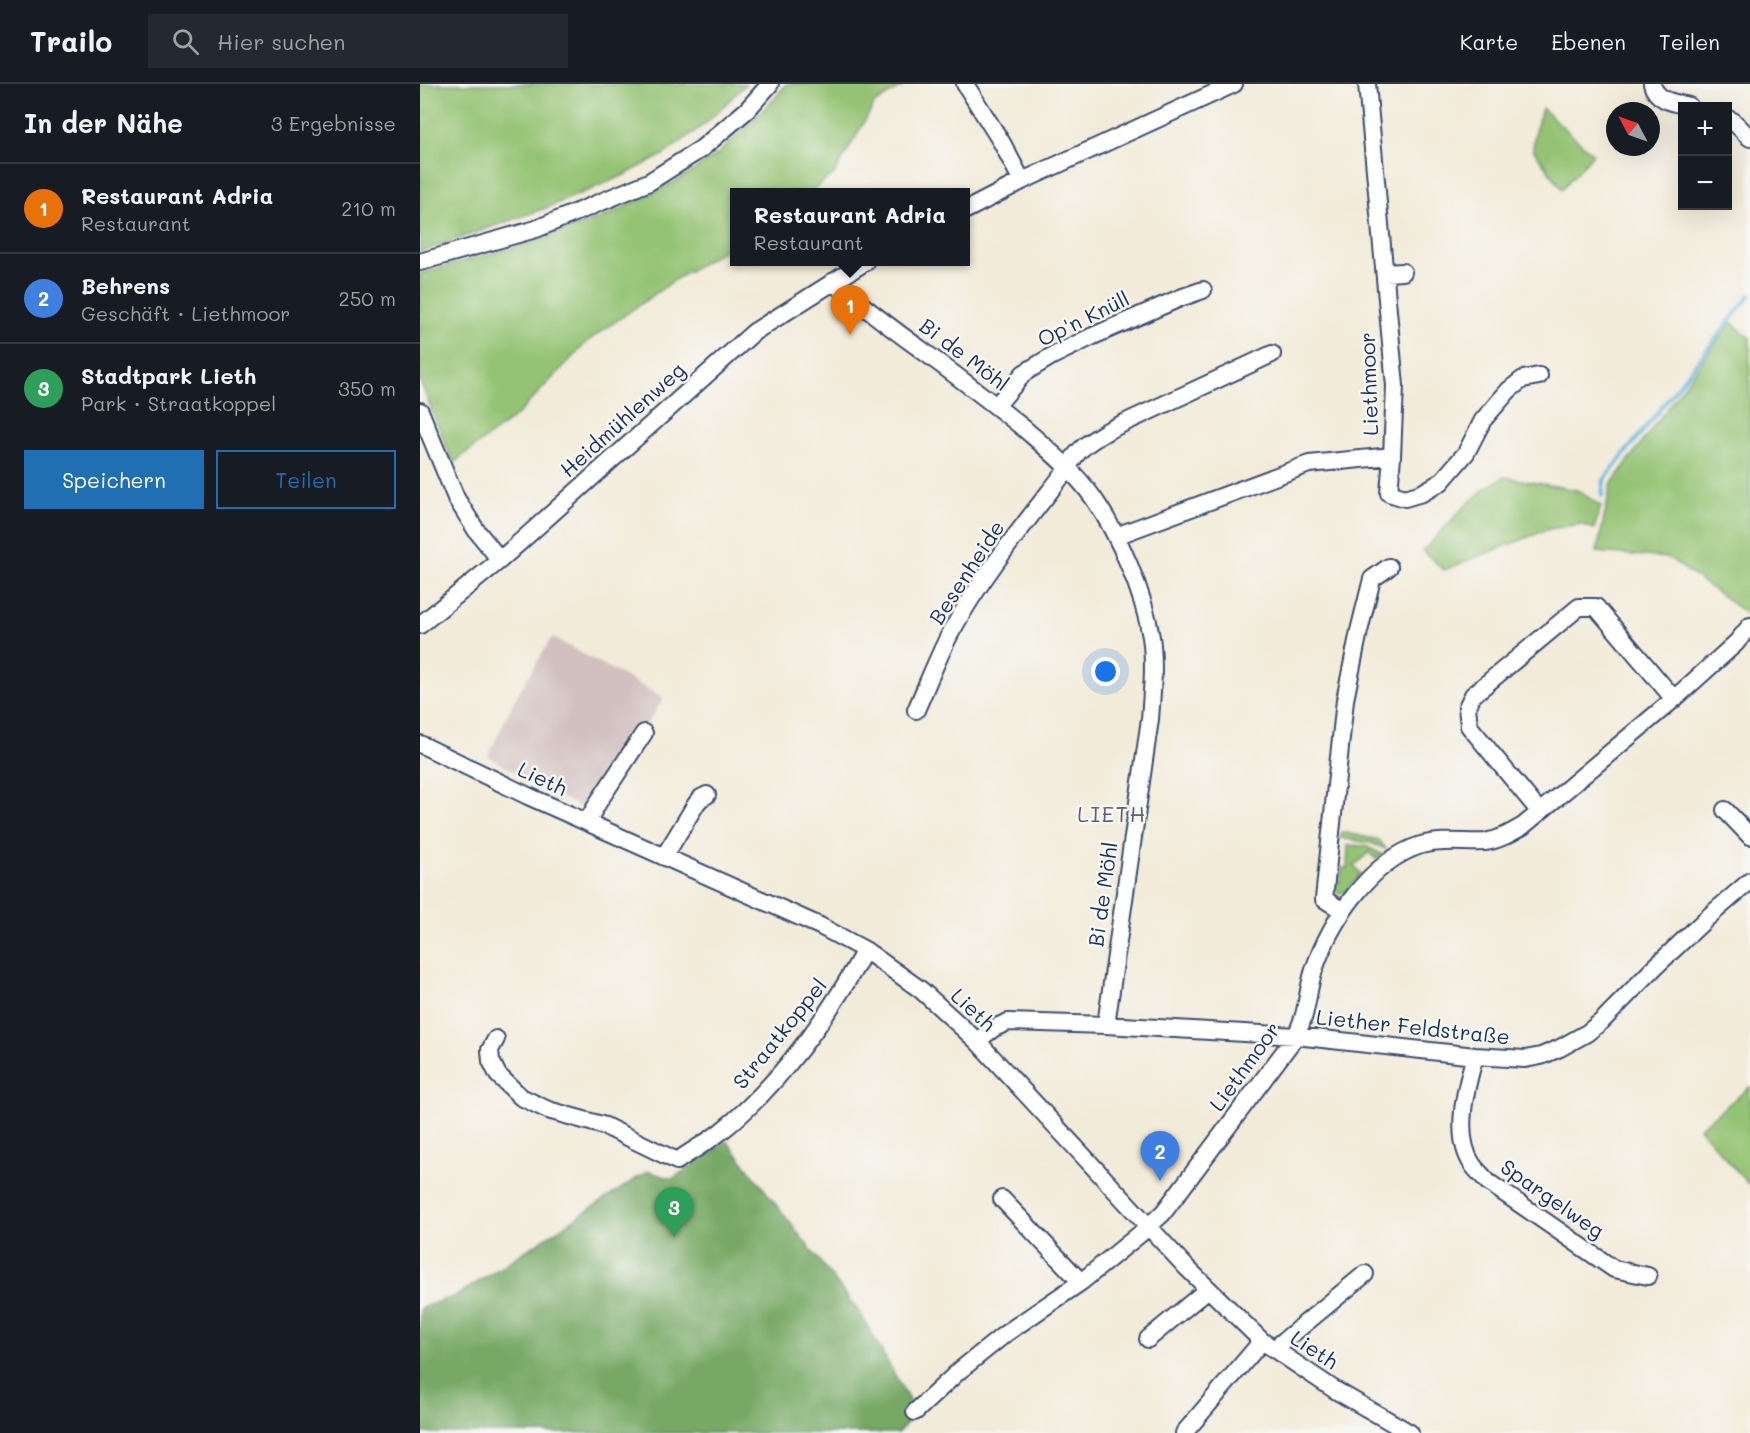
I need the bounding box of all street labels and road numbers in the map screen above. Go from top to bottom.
street label: Op'n Knüll [1033,284,1133,352]
street label: Bi de Möhl [915,311,1015,397]
street label: Liethmoor [1353,332,1383,436]
street label: Heidmühlenweg [554,356,690,482]
street label: Besenheide [922,515,1010,629]
street label: Lieth [514,755,572,801]
street label: Bi de Möhl [1081,840,1123,948]
street label: Straatkoppel [726,972,832,1094]
street label: Lieth [946,982,1002,1036]
street label: Liether Feldstraße [1315,1002,1511,1050]
street label: Liethmoor [1203,1016,1285,1116]
street label: Spargelweg [1496,1152,1610,1244]
street label: Lieth [1286,1324,1344,1374]

